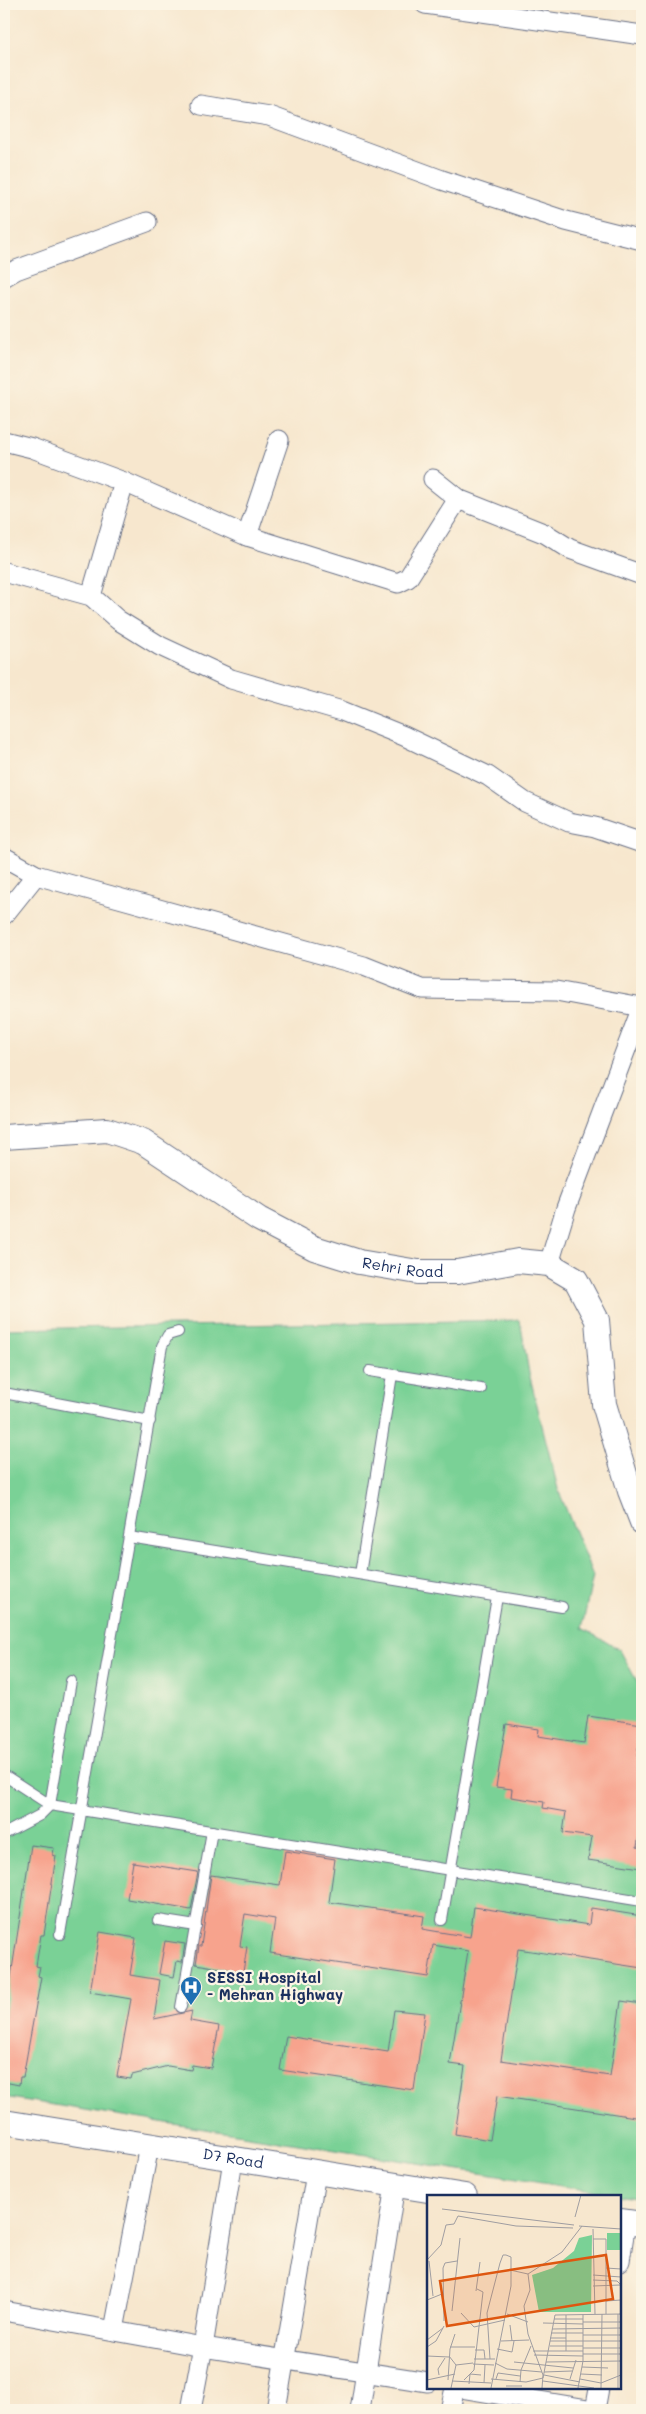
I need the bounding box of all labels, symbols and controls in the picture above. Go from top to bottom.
street label: Rehri Road [361,1252,443,1281]
place label: SESSI Hospital - Mehran Highway [207,1967,343,2004]
hospital icon: SESSI Hospital - Mehran Highway [179,1975,203,2006]
street label: D7 Road [202,2143,265,2172]
inset map [427,2195,621,2389]

